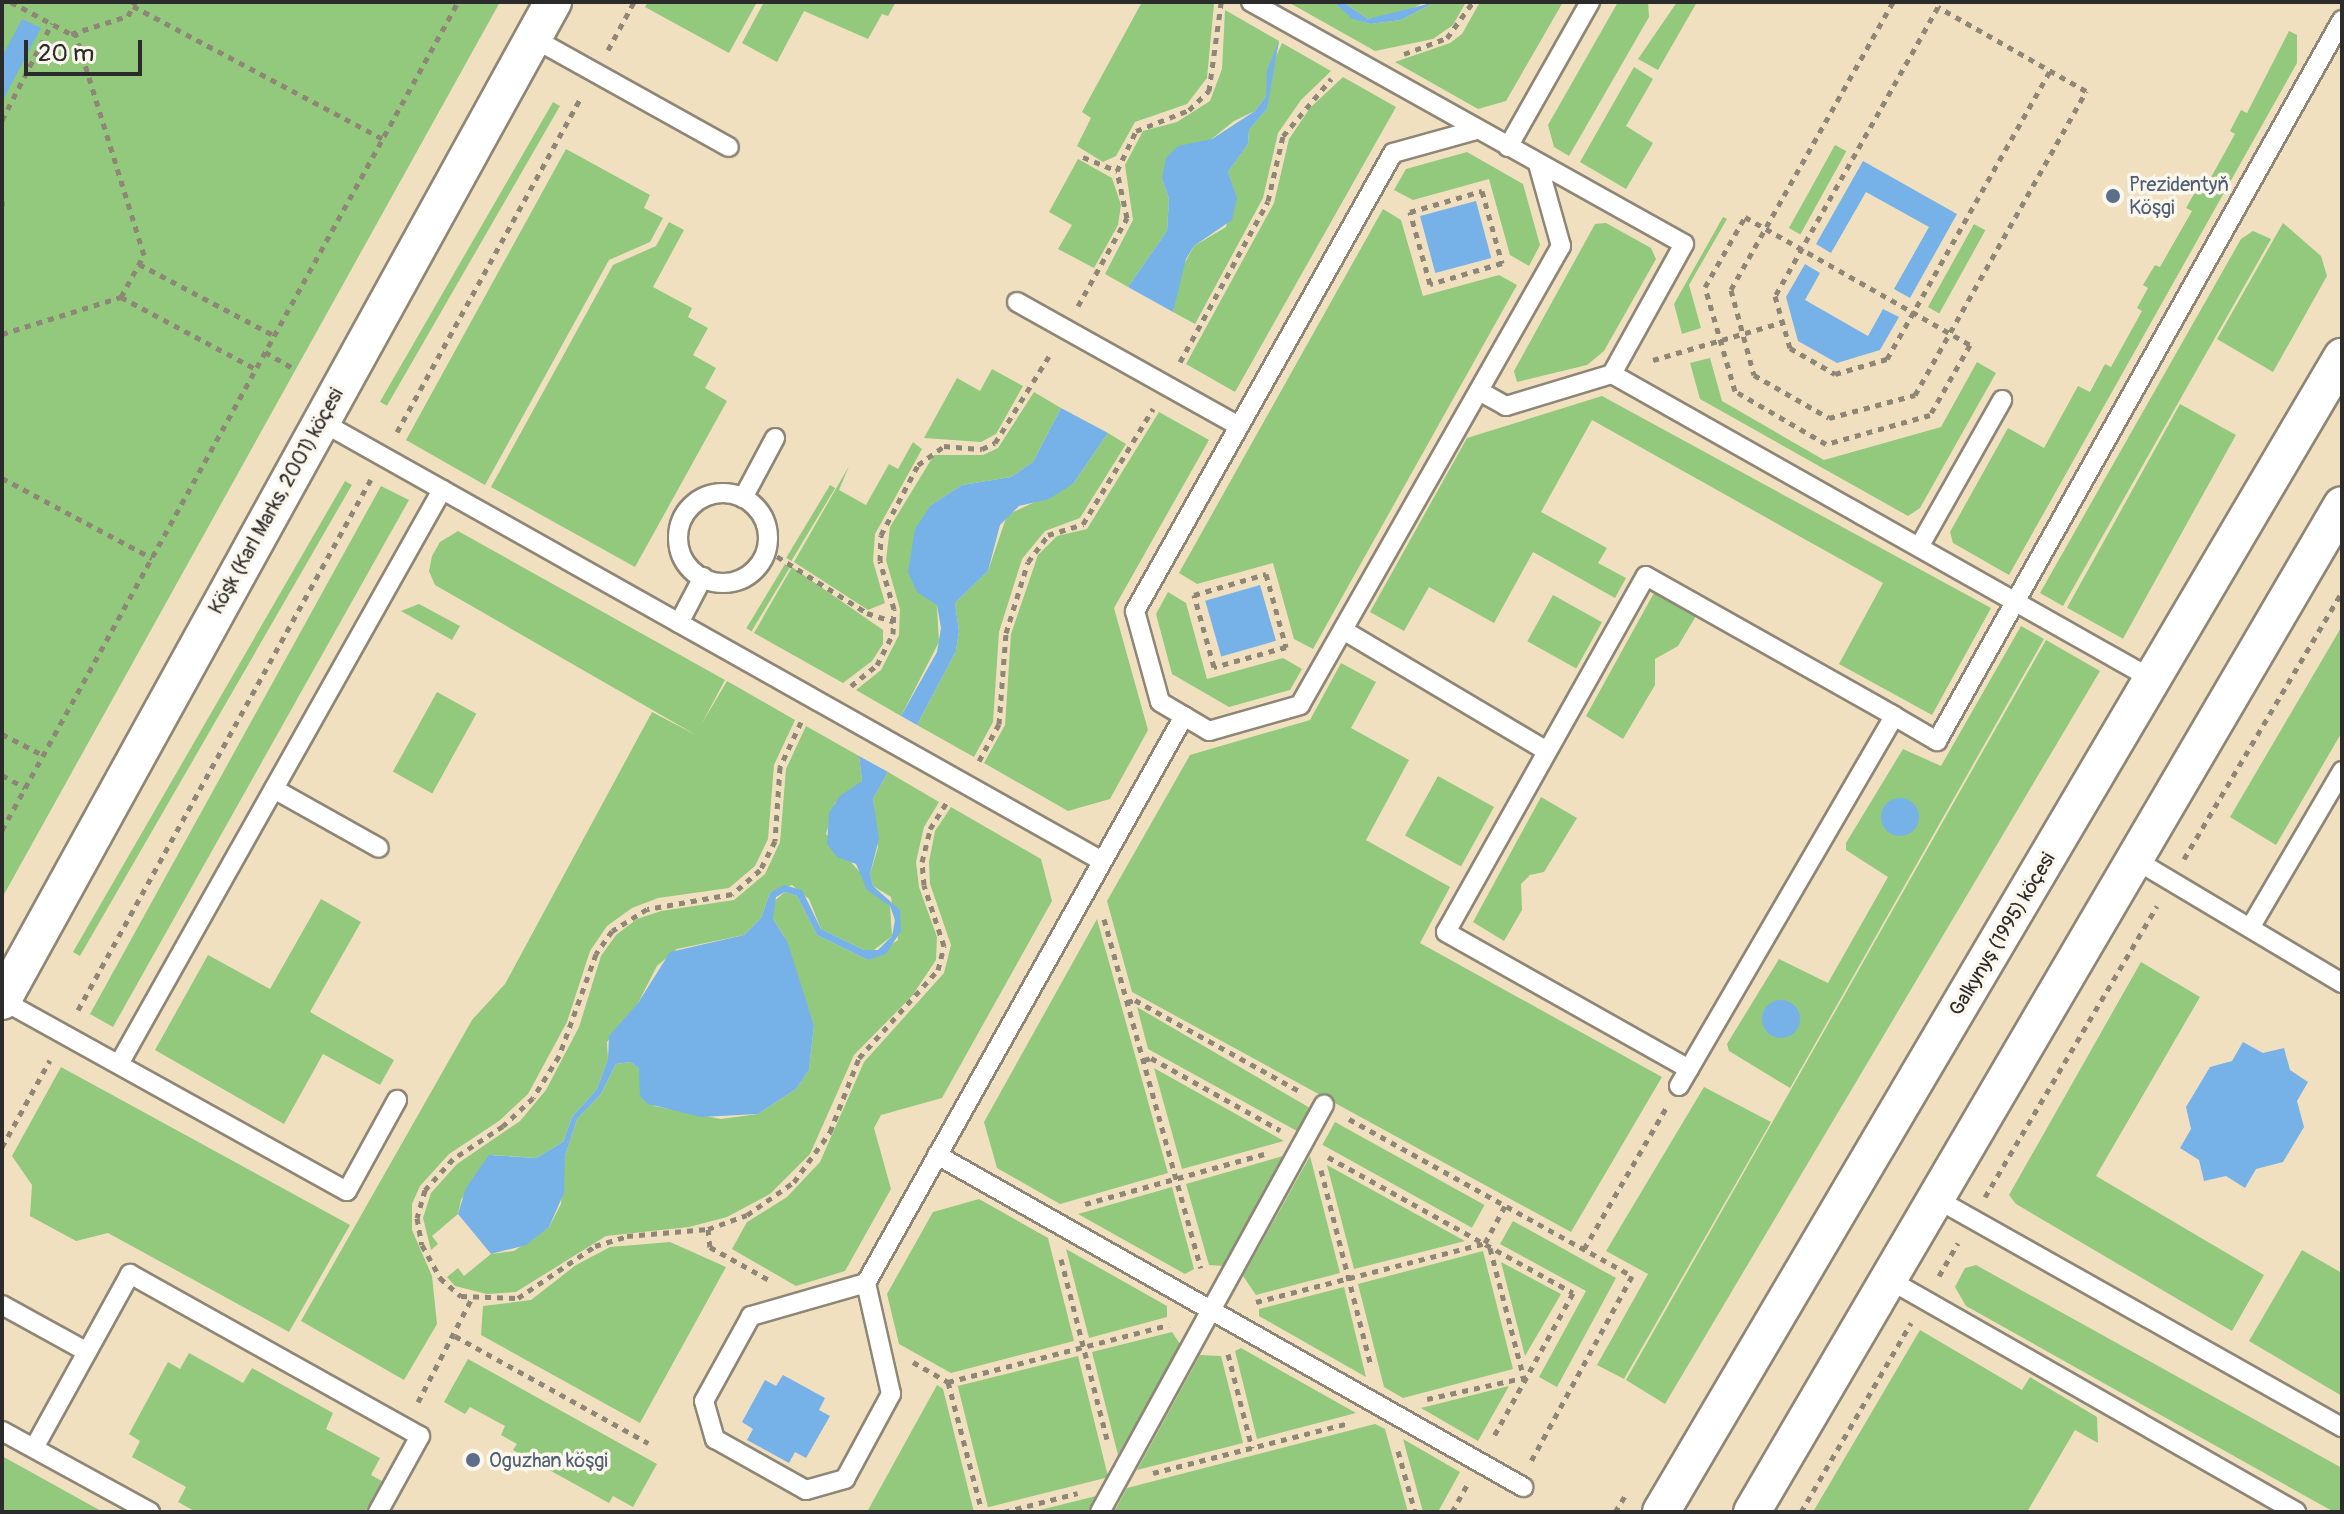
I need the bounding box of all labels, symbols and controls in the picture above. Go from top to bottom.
scale bar [28,24,146,74]
text: 20 m [38,39,94,68]
place label: Prezidentyň Köşgi [2129,172,2229,219]
marker: Prezidentyň Köşgi [2104,187,2122,205]
street label: Köşk (Karl Marks, 2001) köçesi [204,384,348,618]
street label: Galkynyş (1995) köçesi [1944,848,2060,1020]
place label: Oguzhan köşgi [489,1448,608,1472]
marker: Oguzhan köşgi [464,1451,482,1469]

